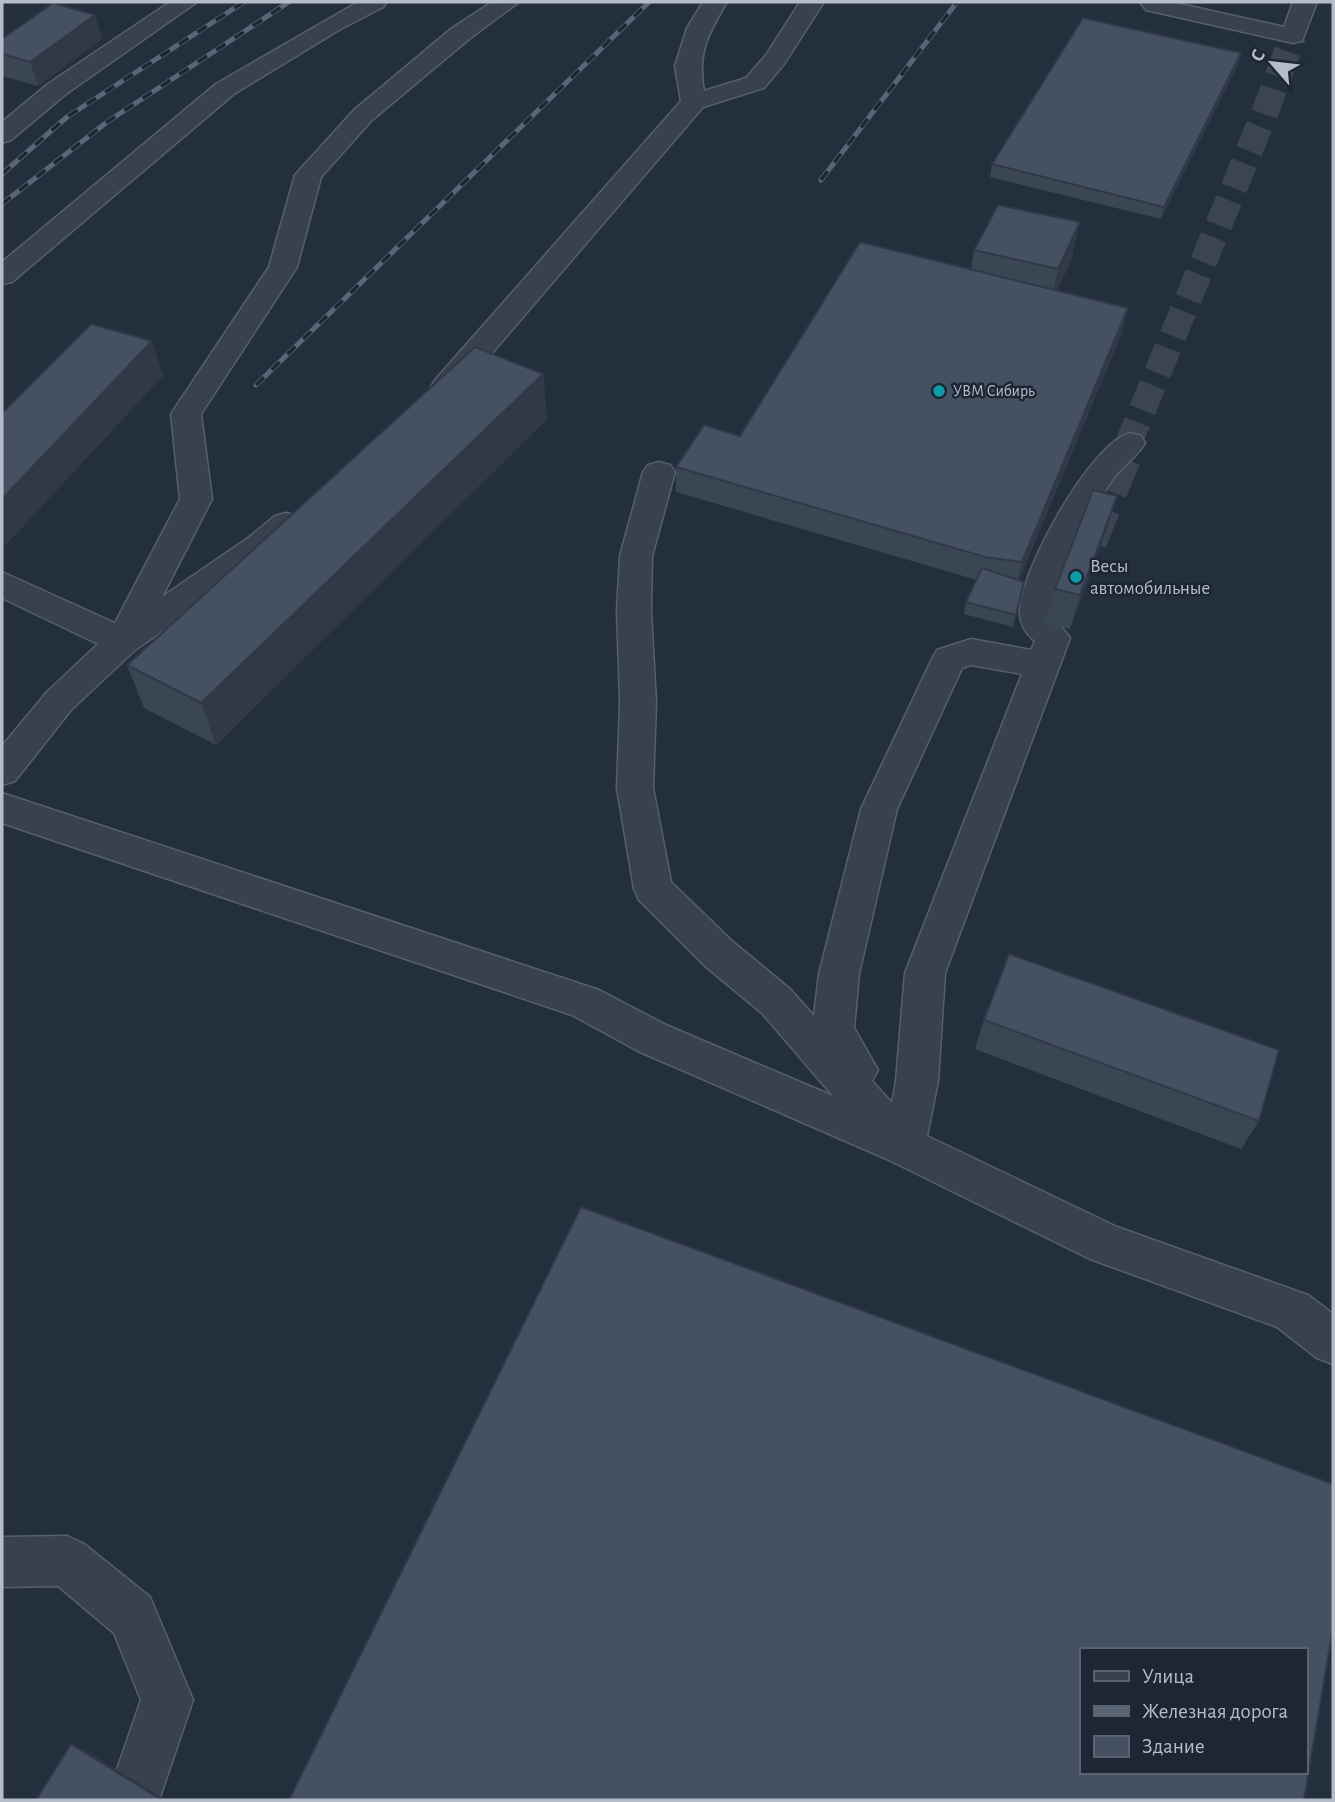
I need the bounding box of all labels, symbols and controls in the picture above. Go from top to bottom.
north arrow [1237,28,1307,98]
text: С [1247,47,1269,65]
marker: УВМ Сибирь [931,383,947,399]
place label: УВМ Сибирь [953,383,1035,399]
place label: Весы автомобильные [1090,557,1210,598]
marker: Весы автомобильные [1068,569,1084,585]
legend [1080,1648,1307,1774]
text: Улица [1142,1666,1195,1687]
text: Железная дорога [1142,1701,1289,1722]
text: Здание [1142,1736,1205,1757]

